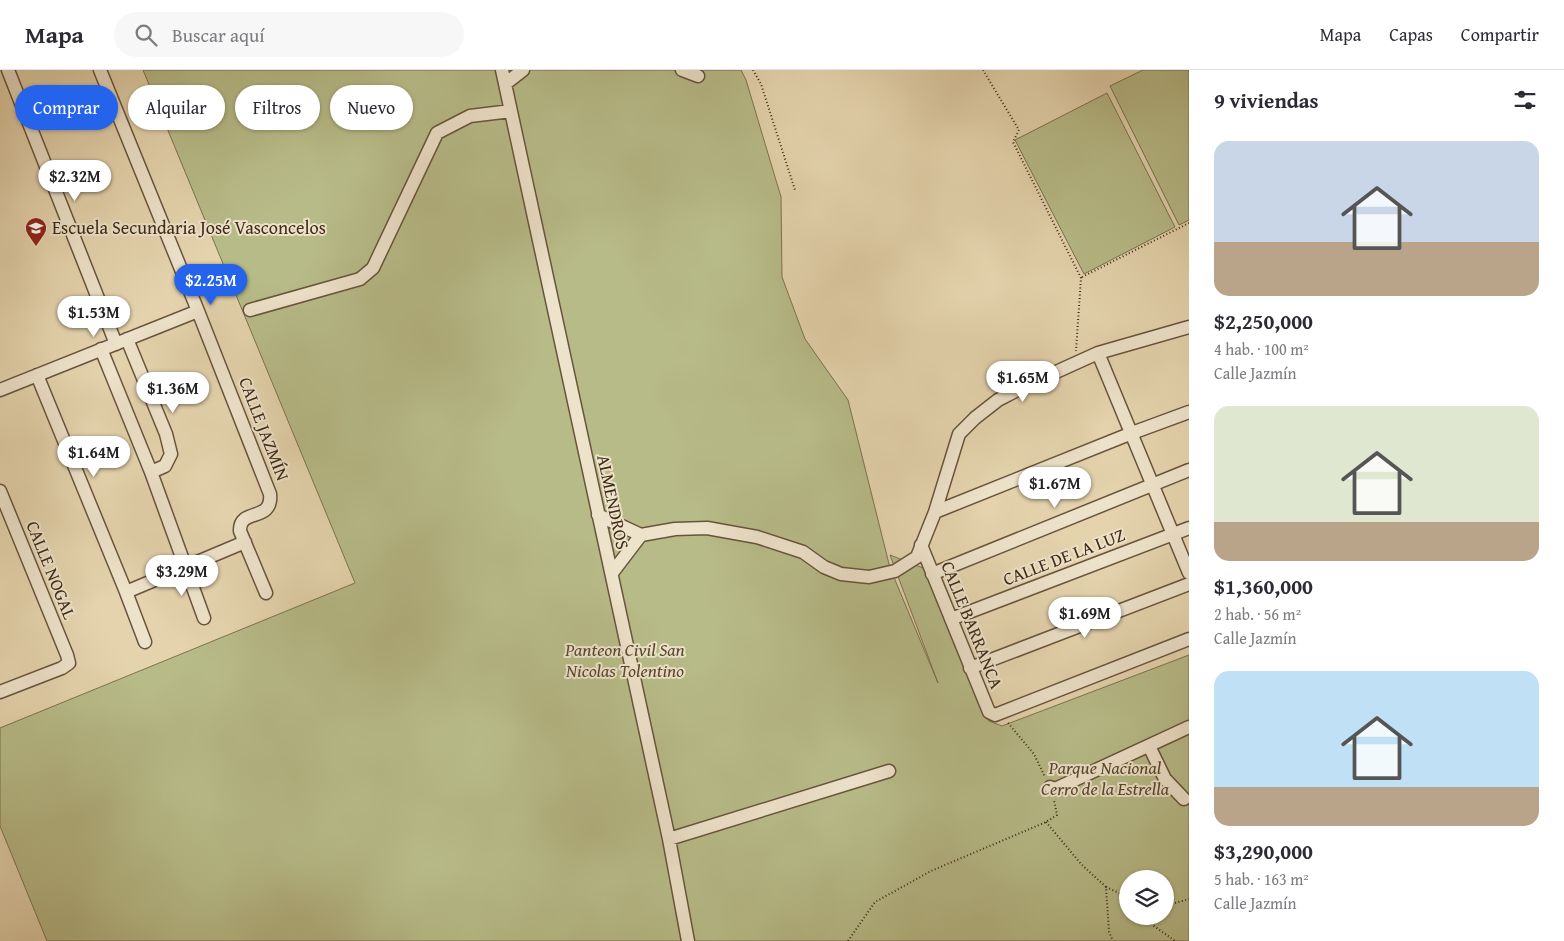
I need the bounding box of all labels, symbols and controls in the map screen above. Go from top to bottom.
search box [114,12,464,57]
text: Mapa [25,17,84,52]
icon: search [132,21,160,49]
text: Buscar aquí [172,21,265,49]
text: Mapa [1320,21,1361,48]
text: Capas [1389,21,1433,48]
text: Compartir [1461,21,1539,48]
chip: Comprar [15,85,118,130]
chip: Alquilar [128,85,225,130]
chip: Filtros [235,85,320,130]
chip: Nuevo [330,85,413,130]
text: 9 viviendas [1214,85,1319,116]
icon: filters [1511,86,1539,114]
pin: $2.32M [34,160,116,202]
text: $2.32M [49,164,101,188]
icon: home [1332,173,1422,263]
place label: Escuela Secundaria José Vasconcelos [52,214,326,241]
school or university icon: Escuela Secundaria José Vasconcelos [24,216,48,247]
pin: $2.25M [170,264,252,306]
text: $2.25M [185,268,237,292]
pin: $1.53M [53,296,135,338]
text: $1.53M [68,300,120,324]
text: $2,250,000 [1214,306,1313,337]
text: 4 hab. · 100 m² [1214,337,1309,361]
pin: $1.65M [982,360,1064,403]
text: Calle Jazmín [1214,361,1296,385]
text: $1.65M [997,365,1049,389]
pin: $1.36M [132,372,214,414]
street label: CALLE JAZMÍN [232,373,297,485]
text: $1.36M [147,376,199,400]
pin: $1.64M [53,436,135,478]
icon: home [1332,438,1422,528]
text: $1.64M [68,440,120,464]
street label: ALMENDROS [590,452,637,552]
pin: $1.67M [1014,466,1096,509]
text: $1.67M [1029,471,1081,495]
street label: CALLE NOGAL [20,517,84,623]
street label: CALLE DE LA LUZ [999,521,1129,592]
pin: $3.29M [141,554,223,597]
street label: CALLE BARRANCA [935,557,1010,693]
text: $3.29M [156,559,208,583]
text: $1,360,000 [1214,571,1313,602]
pin: $1.69M [1044,596,1126,639]
text: $1.69M [1059,601,1111,625]
text: 2 hab. · 56 m² [1214,602,1301,626]
text: Calle Jazmín [1214,626,1296,650]
park label: Panteon Civil San Nicolas Tolentino [564,636,685,684]
icon: home [1332,703,1422,793]
park label: Parque Nacional Cerro de la Estrella [1041,754,1170,802]
text: $3,290,000 [1214,836,1313,867]
text: 5 hab. · 163 m² [1214,867,1309,891]
map controls [1119,870,1174,925]
button: layers [1119,870,1174,925]
text: Calle Jazmín [1214,891,1296,915]

